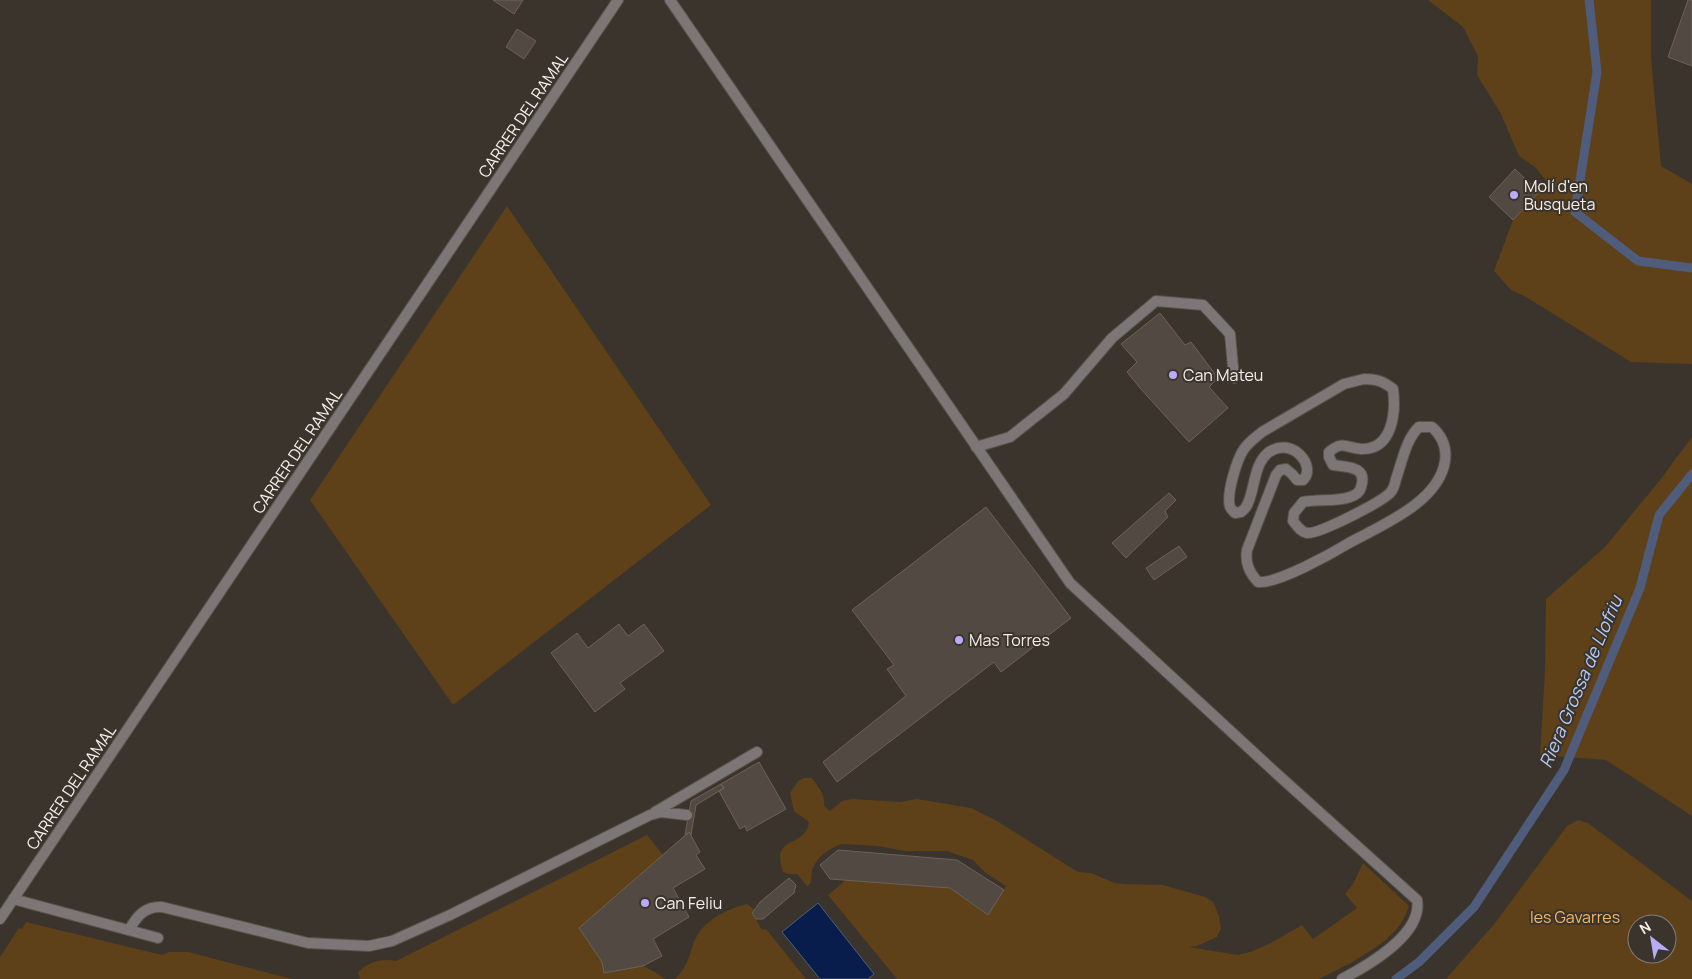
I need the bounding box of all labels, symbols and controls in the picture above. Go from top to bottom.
street label: CARRER DEL RAMAL [473,48,573,182]
place label: Molí d'en Busqueta [1524,175,1595,215]
marker: Molí d'en Busqueta [1508,189,1520,201]
place label: Can Mateu [1183,364,1263,386]
marker: Can Mateu [1167,369,1179,381]
street label: CARRER DEL RAMAL [247,384,347,518]
water label: Riera Grossa de Llofriu [1533,591,1628,771]
place label: Mas Torres [969,629,1050,651]
marker: Mas Torres [953,634,965,646]
street label: CARRER DEL RAMAL [21,720,121,854]
place label: Can Feliu [655,892,722,914]
marker: Can Feliu [639,897,651,909]
park label: les Gavarres [1530,906,1620,928]
north arrow [1627,914,1677,964]
text: N [1636,917,1654,938]

